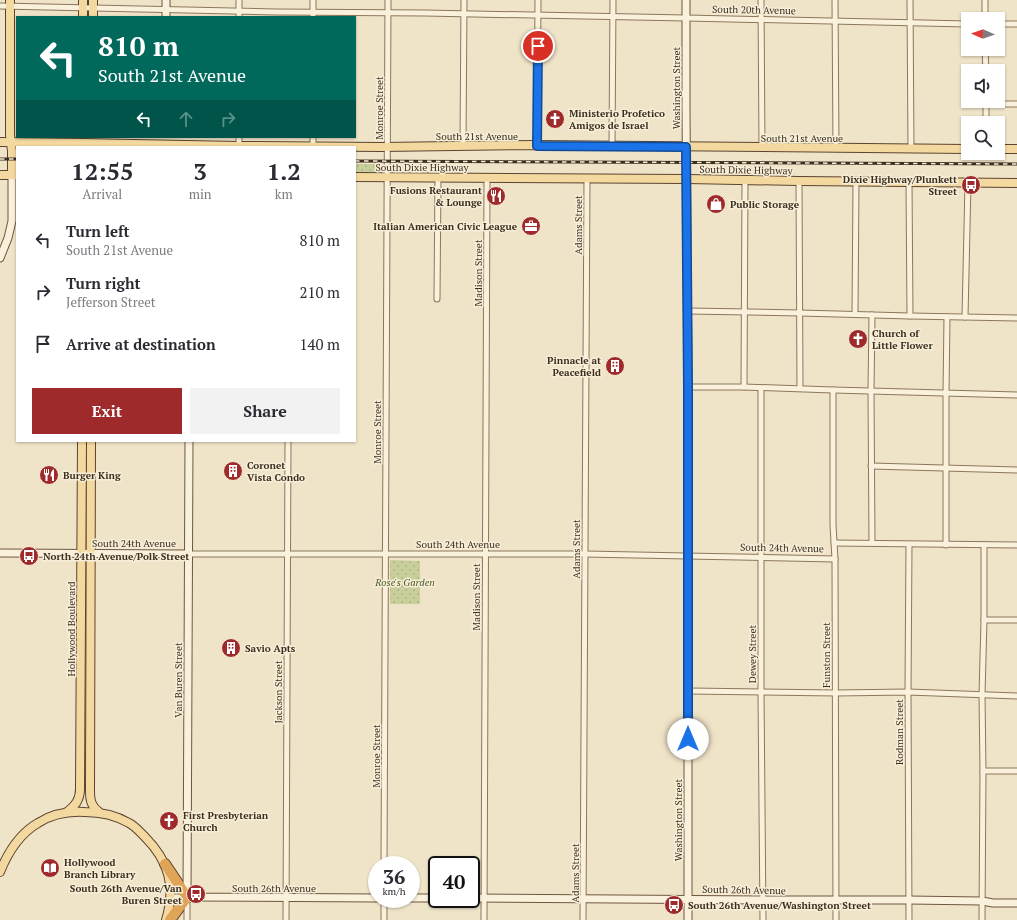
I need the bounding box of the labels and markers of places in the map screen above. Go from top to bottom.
pin [521,29,555,63]
place label: Ministerio Profetico Amigos de Israel [569,107,665,132]
church icon: Ministerio Profetico Amigos de Israel [544,108,566,130]
place label: Dixie Highway/Plunkett Street [843,173,957,198]
bus stop icon: Dixie Highway/Plunkett Street [960,174,982,196]
place label: Fusions Restaurant & Lounge [390,184,483,209]
restaurant icon: Fusions Restaurant & Lounge [485,185,507,207]
shop icon: Public Storage [705,193,727,215]
place label: Public Storage [730,198,800,211]
office icon: Italian American Civic League [520,215,542,237]
place label: Italian American Civic League [373,220,518,233]
place label: Church of Little Flower [872,327,933,352]
church icon: Church of Little Flower [847,328,869,350]
place label: Pinnacle at Peacefield [547,354,601,379]
building icon: Pinnacle at Peacefield [604,355,626,377]
place label: Coronet Vista Condo [247,459,305,484]
building icon: Coronet Vista Condo [222,460,244,482]
restaurant icon: Burger King [38,464,60,486]
place label: Burger King [63,469,121,482]
bus stop icon: North 24th Avenue/Polk Street [18,545,40,567]
place label: North 24th Avenue/Polk Street [43,550,189,563]
building icon: Savio Apts [220,637,242,659]
place label: Savio Apts [245,642,296,655]
place label: First Presbyterian Church [183,809,269,834]
church icon: First Presbyterian Church [158,810,180,832]
place label: Hollywood Branch Library [64,856,136,881]
library icon: Hollywood Branch Library [39,857,61,879]
place label: South 26th Avenue/Van Buren Street [70,882,183,907]
bus stop icon: South 26th Avenue/Van Buren Street [185,883,207,905]
bus stop icon: South 26th Avenue/Washington Street [663,894,685,916]
place label: South 26th Avenue/Washington Street [688,899,871,912]

